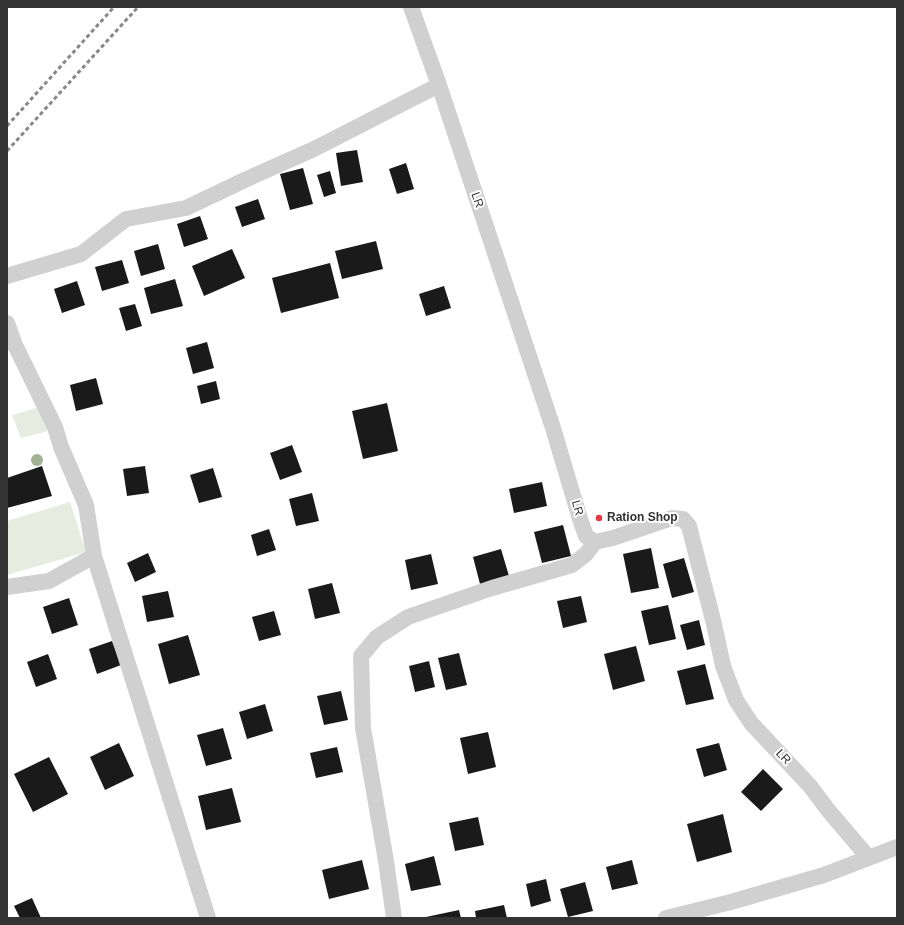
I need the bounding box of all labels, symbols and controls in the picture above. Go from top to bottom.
street label: LR [468,190,486,210]
street label: LR [568,499,586,517]
place label: Ration Shop [607,511,678,525]
marker: Ration Shop [594,513,604,523]
street label: LR [773,746,793,768]

